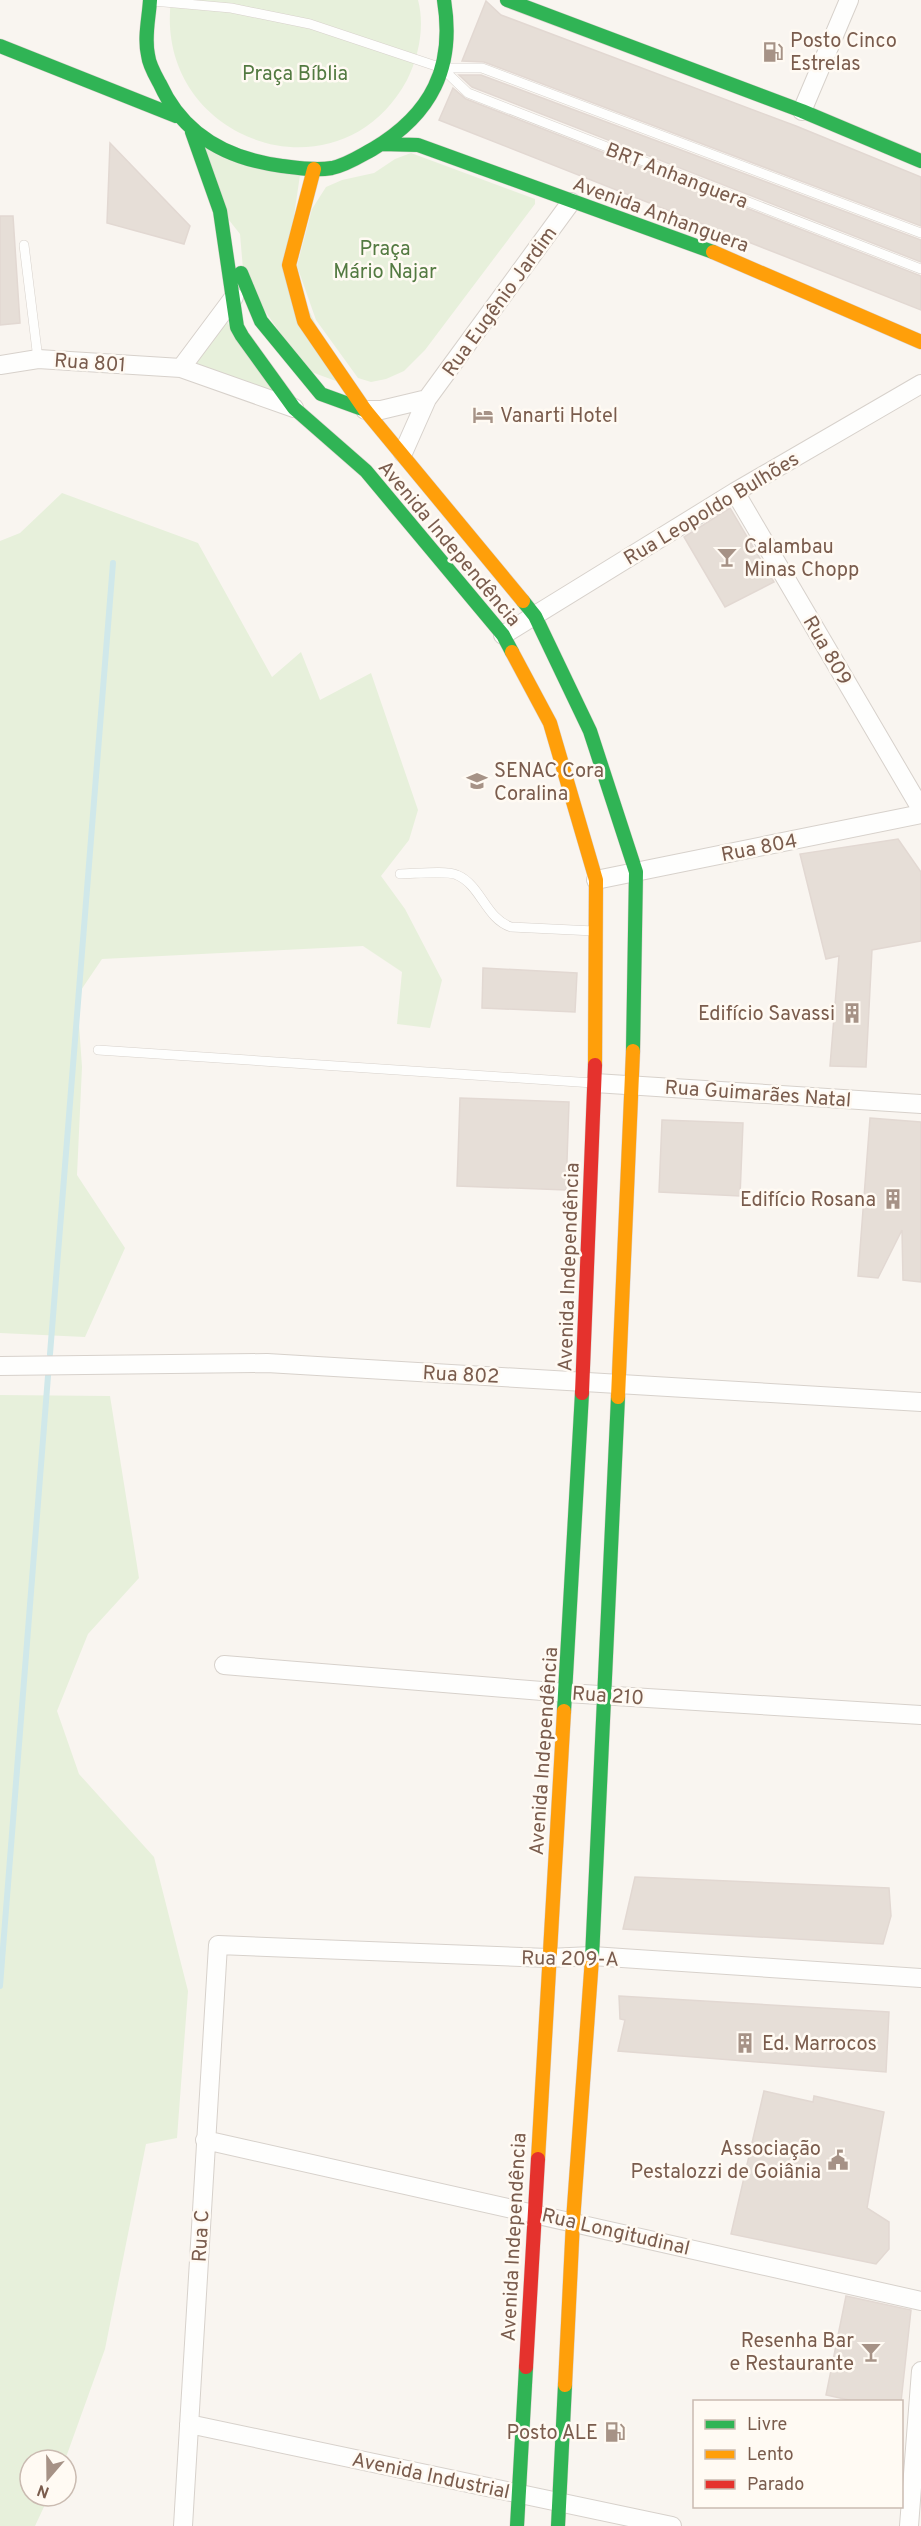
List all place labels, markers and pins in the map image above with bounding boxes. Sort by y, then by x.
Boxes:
place label: Posto Cinco Estrelas [790,29,897,78]
fuel station icon: Posto Cinco Estrelas [761,40,785,64]
hotel icon: Vanarti Hotel [471,403,495,427]
place label: Vanarti Hotel [500,404,618,430]
place label: Calambau Minas Chopp [744,535,859,584]
bar icon: Calambau Minas Chopp [715,545,739,569]
place label: SENAC Cora Coralina [494,759,604,808]
school or university icon: SENAC Cora Coralina [465,769,489,793]
building icon: Edifício Savassi [840,1001,864,1025]
place label: Edifício Savassi [698,1002,835,1028]
building icon: Edifício Rosana [881,1187,905,1211]
place label: Edifício Rosana [740,1188,876,1214]
building icon: Ed. Marrocos [733,2031,757,2055]
place label: Ed. Marrocos [762,2032,877,2058]
place label: Associação Pestalozzi de Goiânia [630,2137,821,2186]
public building icon: Associação Pestalozzi de Goiânia [826,2148,850,2172]
place label: Resenha Bar e Restaurante [729,2329,854,2378]
bar icon: Resenha Bar e Restaurante [859,2340,883,2364]
fuel station icon: Posto ALE [603,2420,627,2444]
place label: Posto ALE [506,2421,598,2447]

